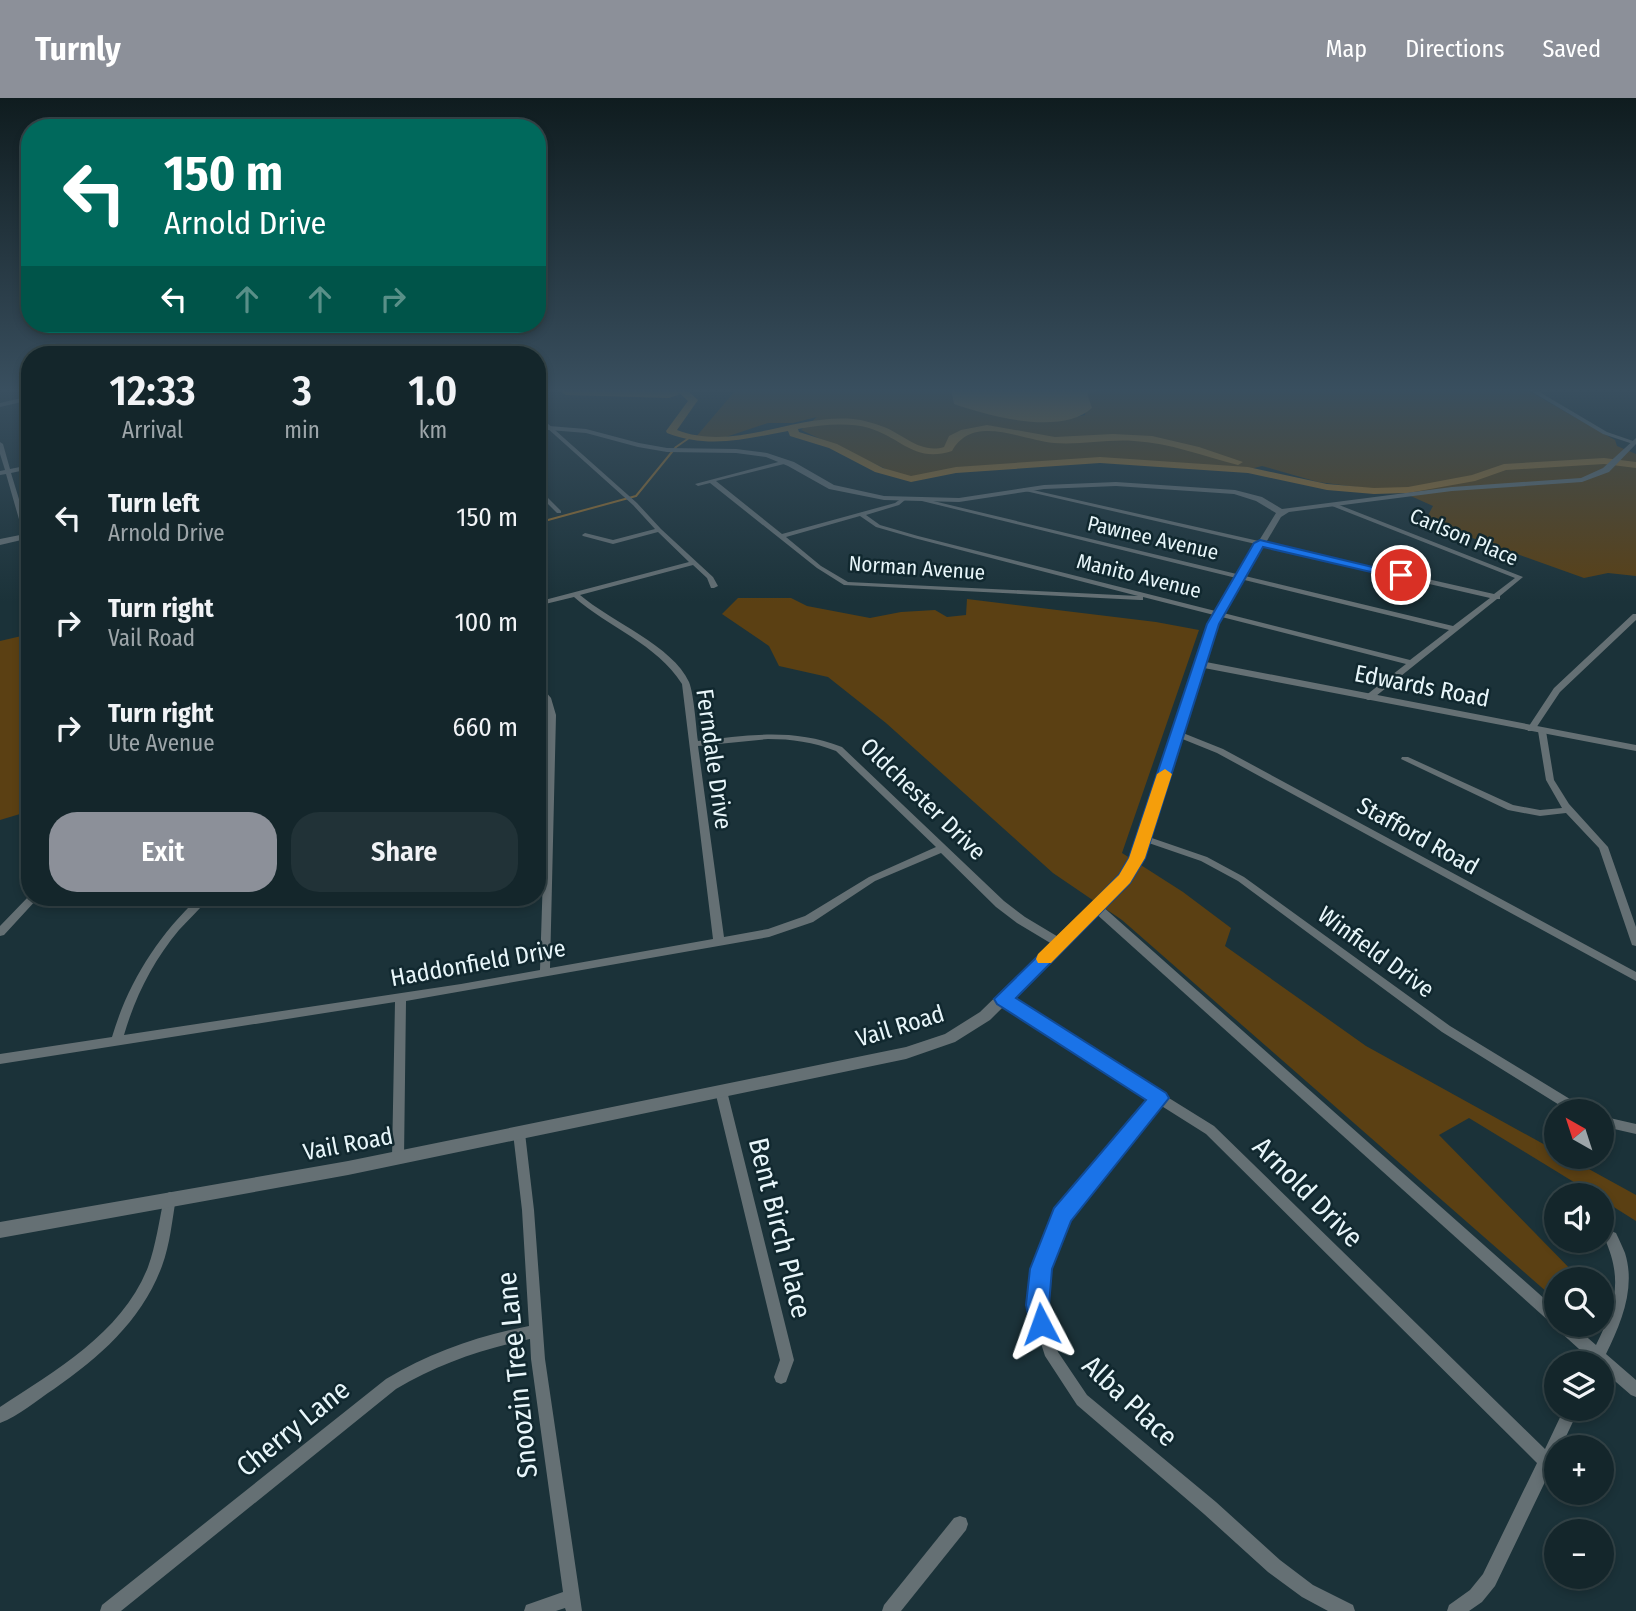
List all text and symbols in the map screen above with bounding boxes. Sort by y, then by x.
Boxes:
text: Turnly [35,29,121,69]
text: Map [1326,35,1367,63]
text: Directions [1405,35,1504,63]
text: Saved [1542,35,1601,63]
text: 150 m [164,144,283,203]
icon: left [49,147,140,238]
text: Arnold Drive [164,204,326,242]
icon: left [155,280,193,318]
icon: ahead [228,280,266,318]
icon: ahead [301,280,339,318]
icon: right [374,280,412,318]
text: 12:33 [110,366,196,416]
text: 3 [292,366,312,416]
text: 1.0 [408,366,457,416]
text: Arrival [122,416,183,444]
text: min [284,416,320,444]
text: km [419,416,447,444]
text: Turn left [108,488,200,519]
icon: left [49,499,87,537]
text: 150 m [456,502,518,533]
street label: Carlson Place [1406,503,1522,571]
street label: Pawnee Avenue [1085,510,1221,566]
text: Arnold Drive [108,519,225,547]
pin [1371,545,1431,605]
street label: Manito Avenue [1074,548,1204,604]
street label: Norman Avenue [848,550,986,586]
icon: arrive [1382,556,1420,594]
text: Turn right [108,593,214,624]
icon: right [49,604,87,642]
text: 100 m [455,607,518,638]
text: Vail Road [108,624,195,652]
street label: Edwards Road [1352,659,1492,713]
street label: Ferndale Drive [690,687,738,831]
text: Turn right [108,698,214,729]
icon: right [49,709,87,747]
text: 660 m [453,712,518,743]
text: Ute Avenue [108,729,215,757]
street label: Oldchester Drive [855,732,991,866]
street label: Stafford Road [1352,791,1484,881]
button: Exit [49,812,277,892]
button: Share [291,812,518,892]
street label: Winfield Drive [1313,901,1439,1003]
street label: Haddonfield Drive [388,934,568,992]
street label: Vail Road [852,999,948,1053]
north arrow [1544,1099,1614,1169]
map controls [1544,1099,1614,1589]
street label: Vail Road [301,1122,395,1166]
street label: Arnold Drive [1246,1130,1370,1254]
street label: Bent Birch Place [742,1134,818,1322]
button: sound [1544,1183,1614,1253]
button: search [1544,1267,1614,1337]
street label: Snoozin Tree Lane [490,1270,544,1480]
position arrow [1004,1287,1078,1361]
street label: Alba Place [1076,1349,1184,1453]
button: layers [1544,1351,1614,1421]
street label: Cherry Lane [230,1372,356,1484]
button: + [1544,1435,1614,1505]
button: − [1544,1519,1614,1589]

